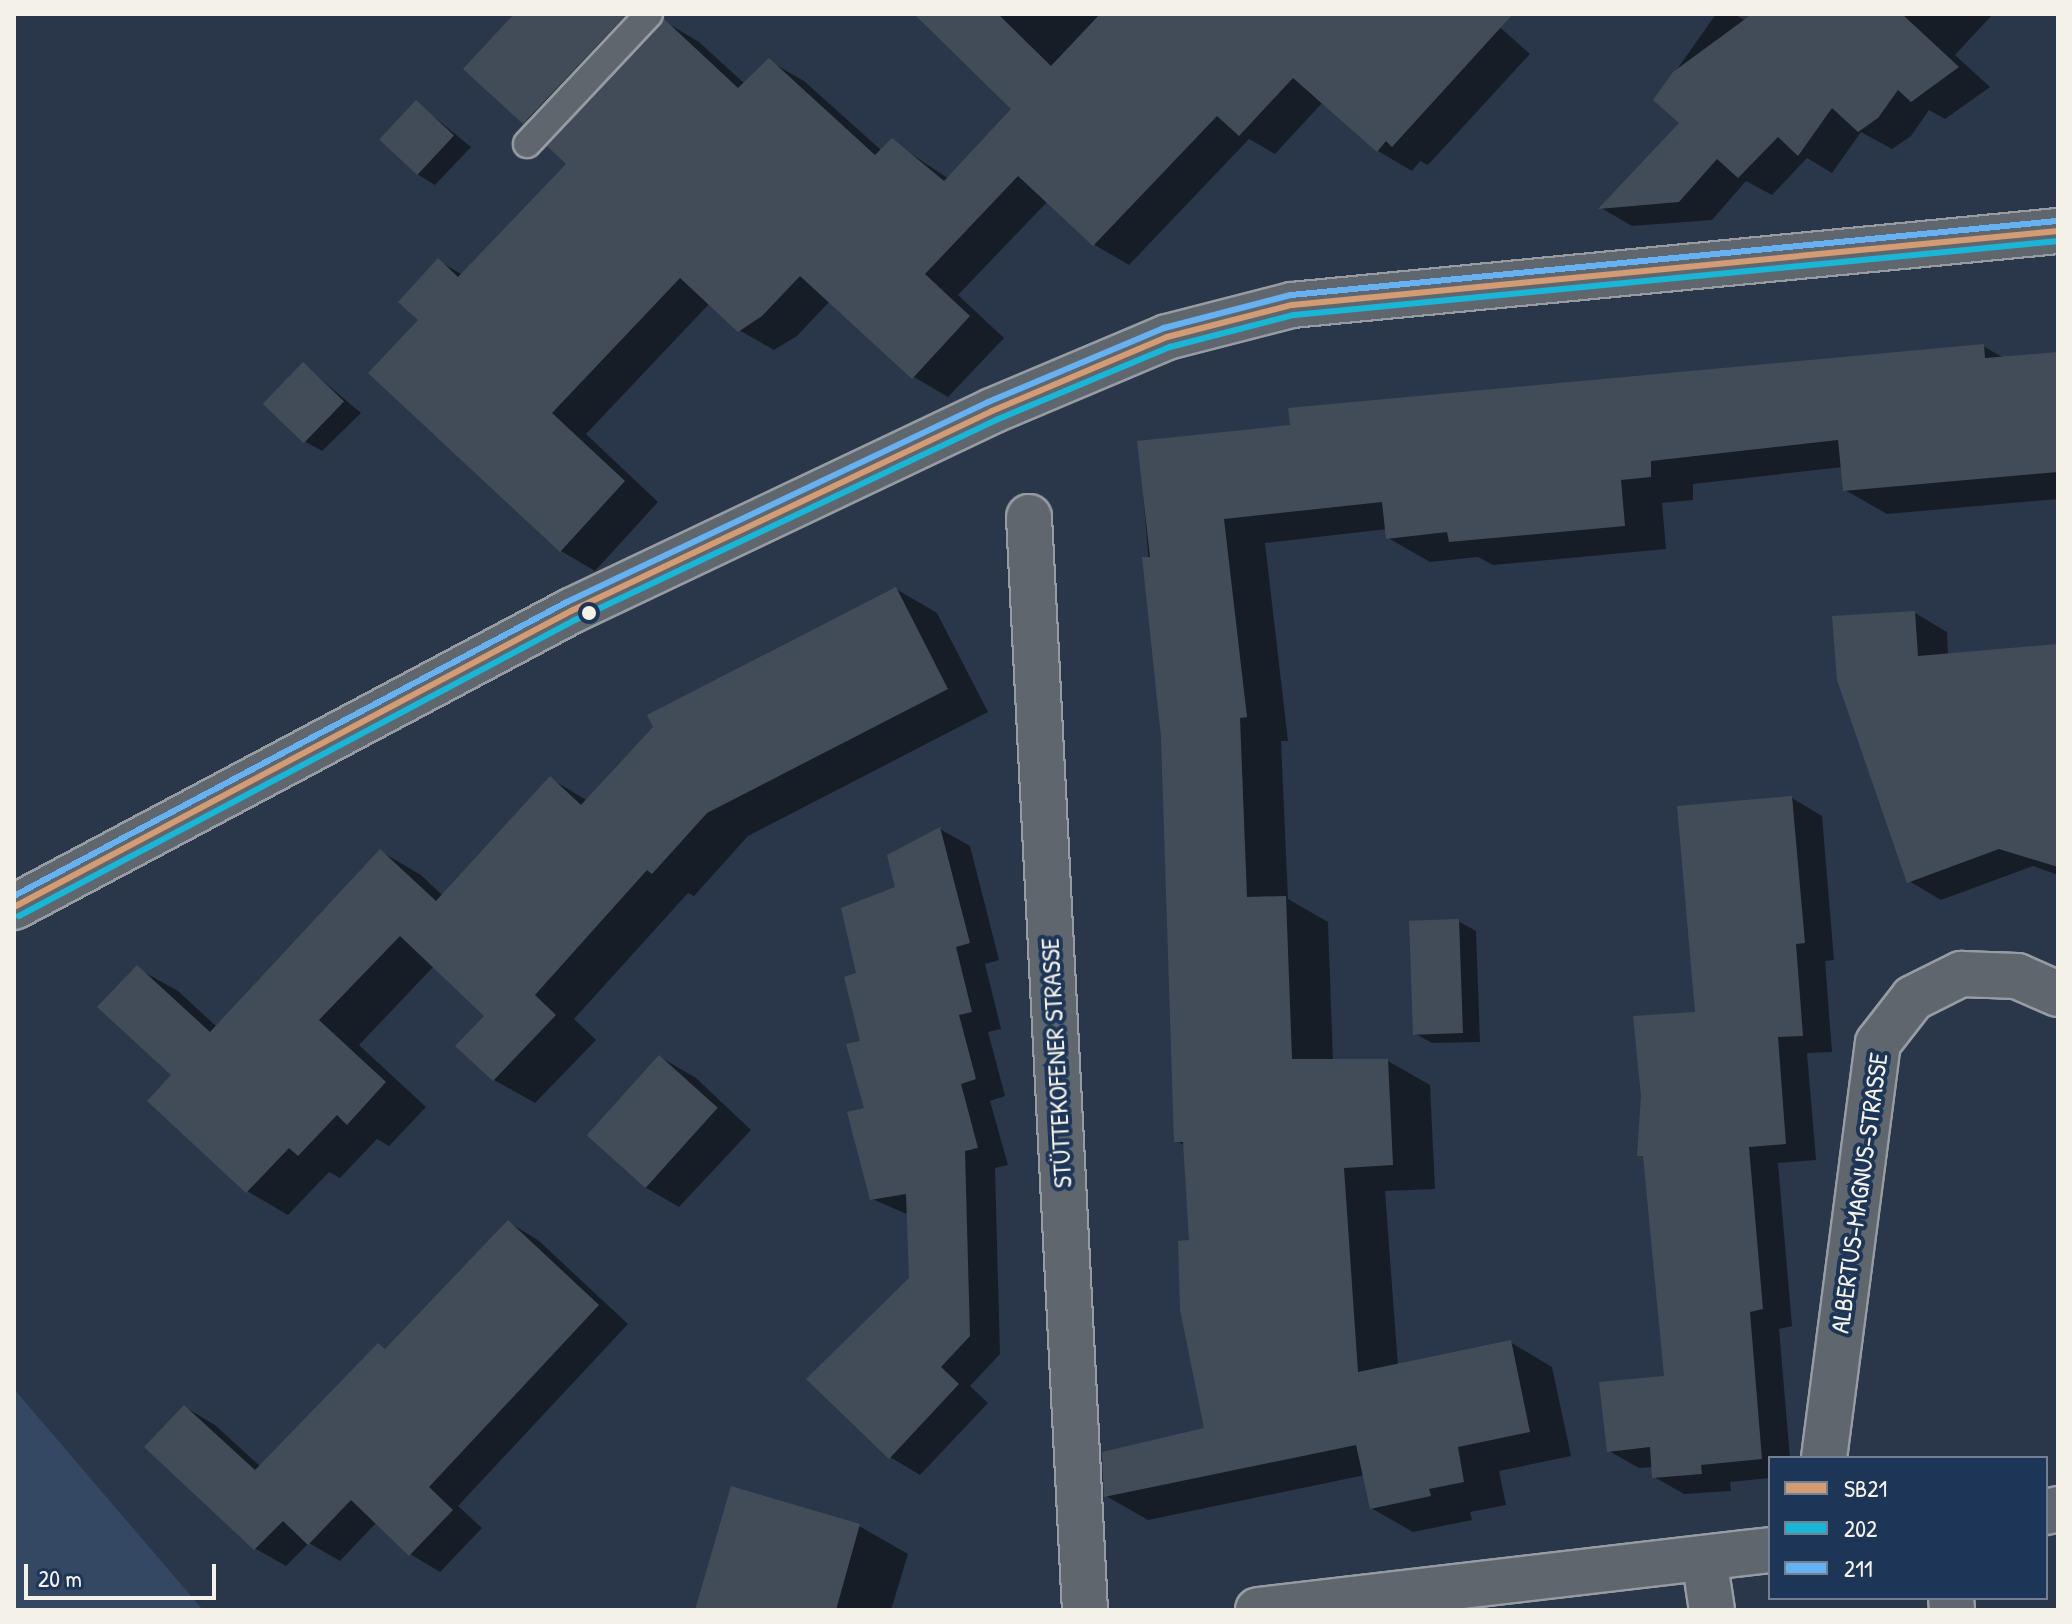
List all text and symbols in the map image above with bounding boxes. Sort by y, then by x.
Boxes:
unlabelled marker [581,605,597,621]
street label: STÜTTEKOFENER STRASSE [1034,937,1078,1189]
street label: ALBERTUS-MAGNUS-STRASSE [1824,1051,1894,1335]
legend [1768,1456,2048,1600]
text: SB21 [1844,1472,1887,1504]
text: 202 [1844,1512,1877,1544]
scale bar [28,1548,220,1598]
text: 211 [1844,1552,1873,1584]
text: 20 m [38,1562,82,1594]

